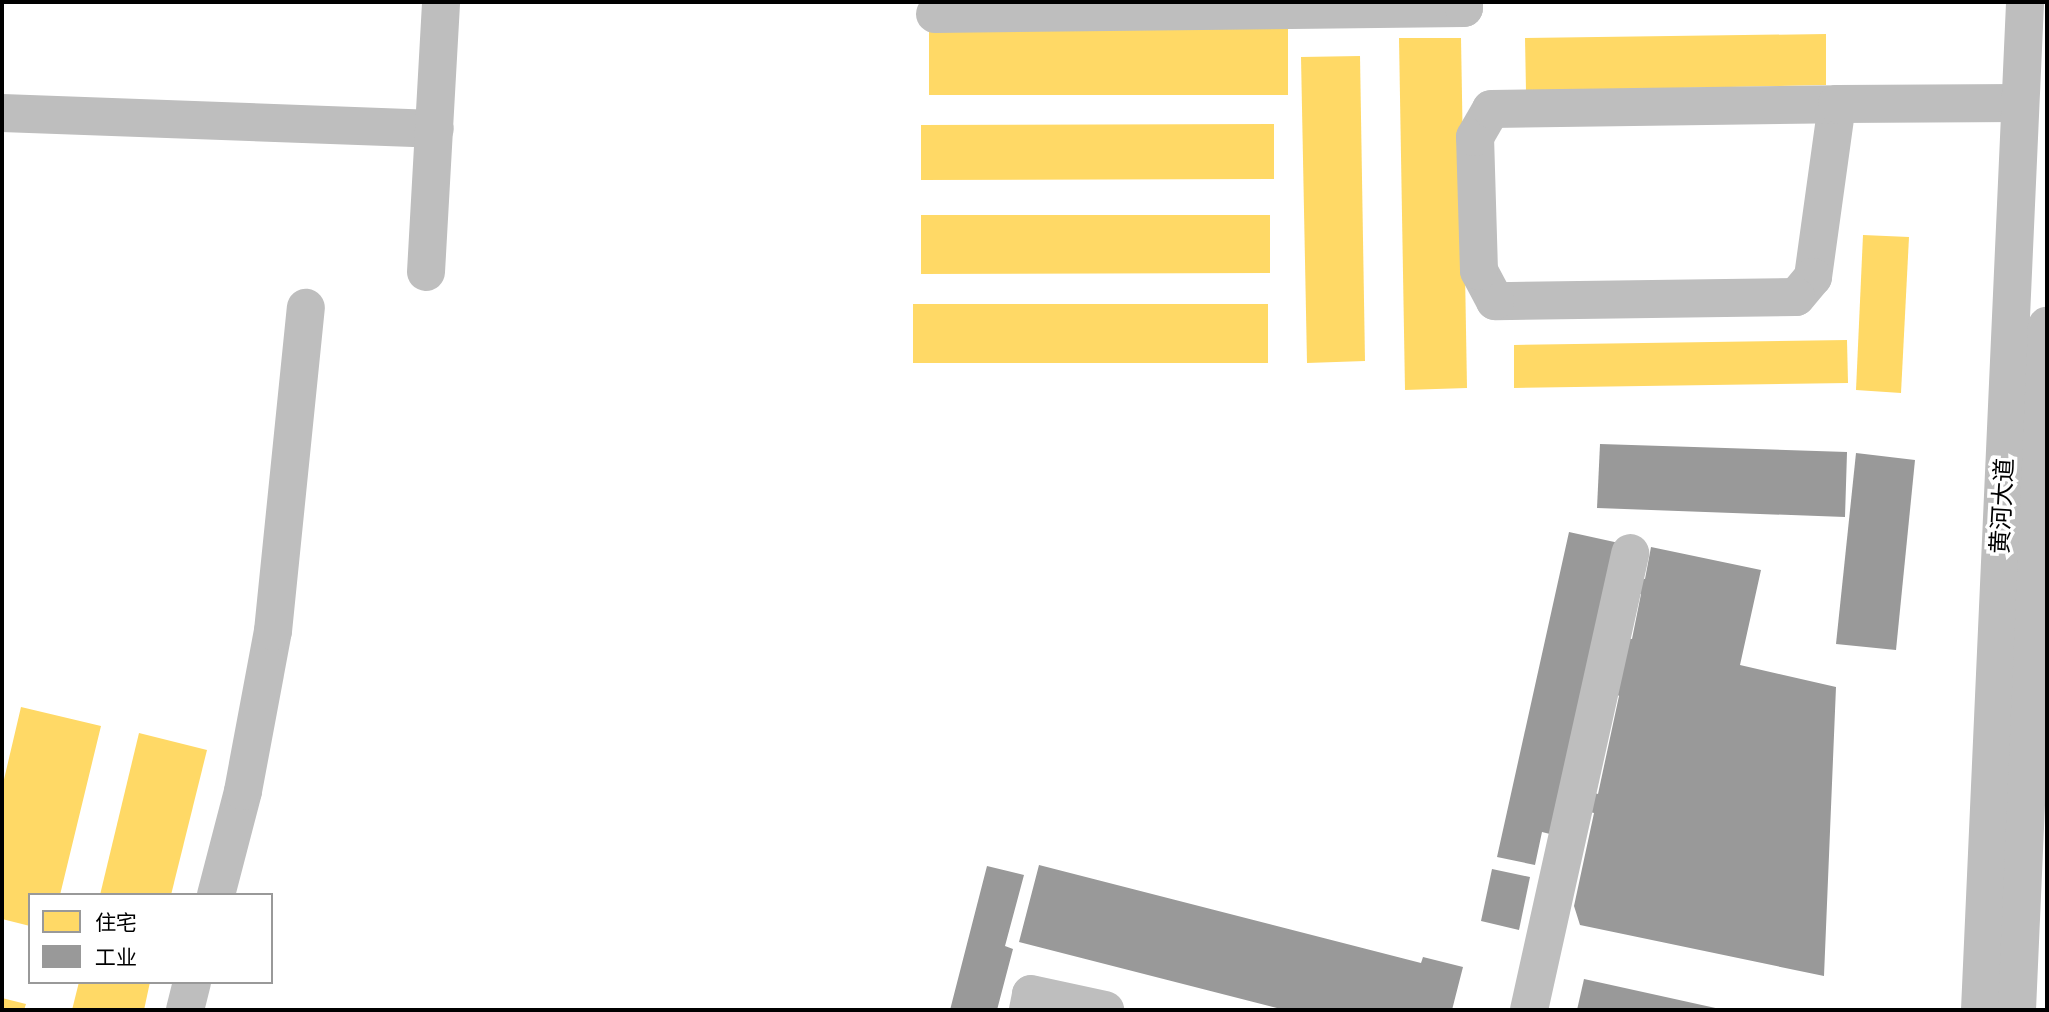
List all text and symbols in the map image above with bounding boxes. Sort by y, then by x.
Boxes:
street label: 黄河大道 [1985,457,2019,555]
legend [28,893,273,984]
text: 住宅 [95,908,137,938]
text: 工业 [95,943,137,973]

